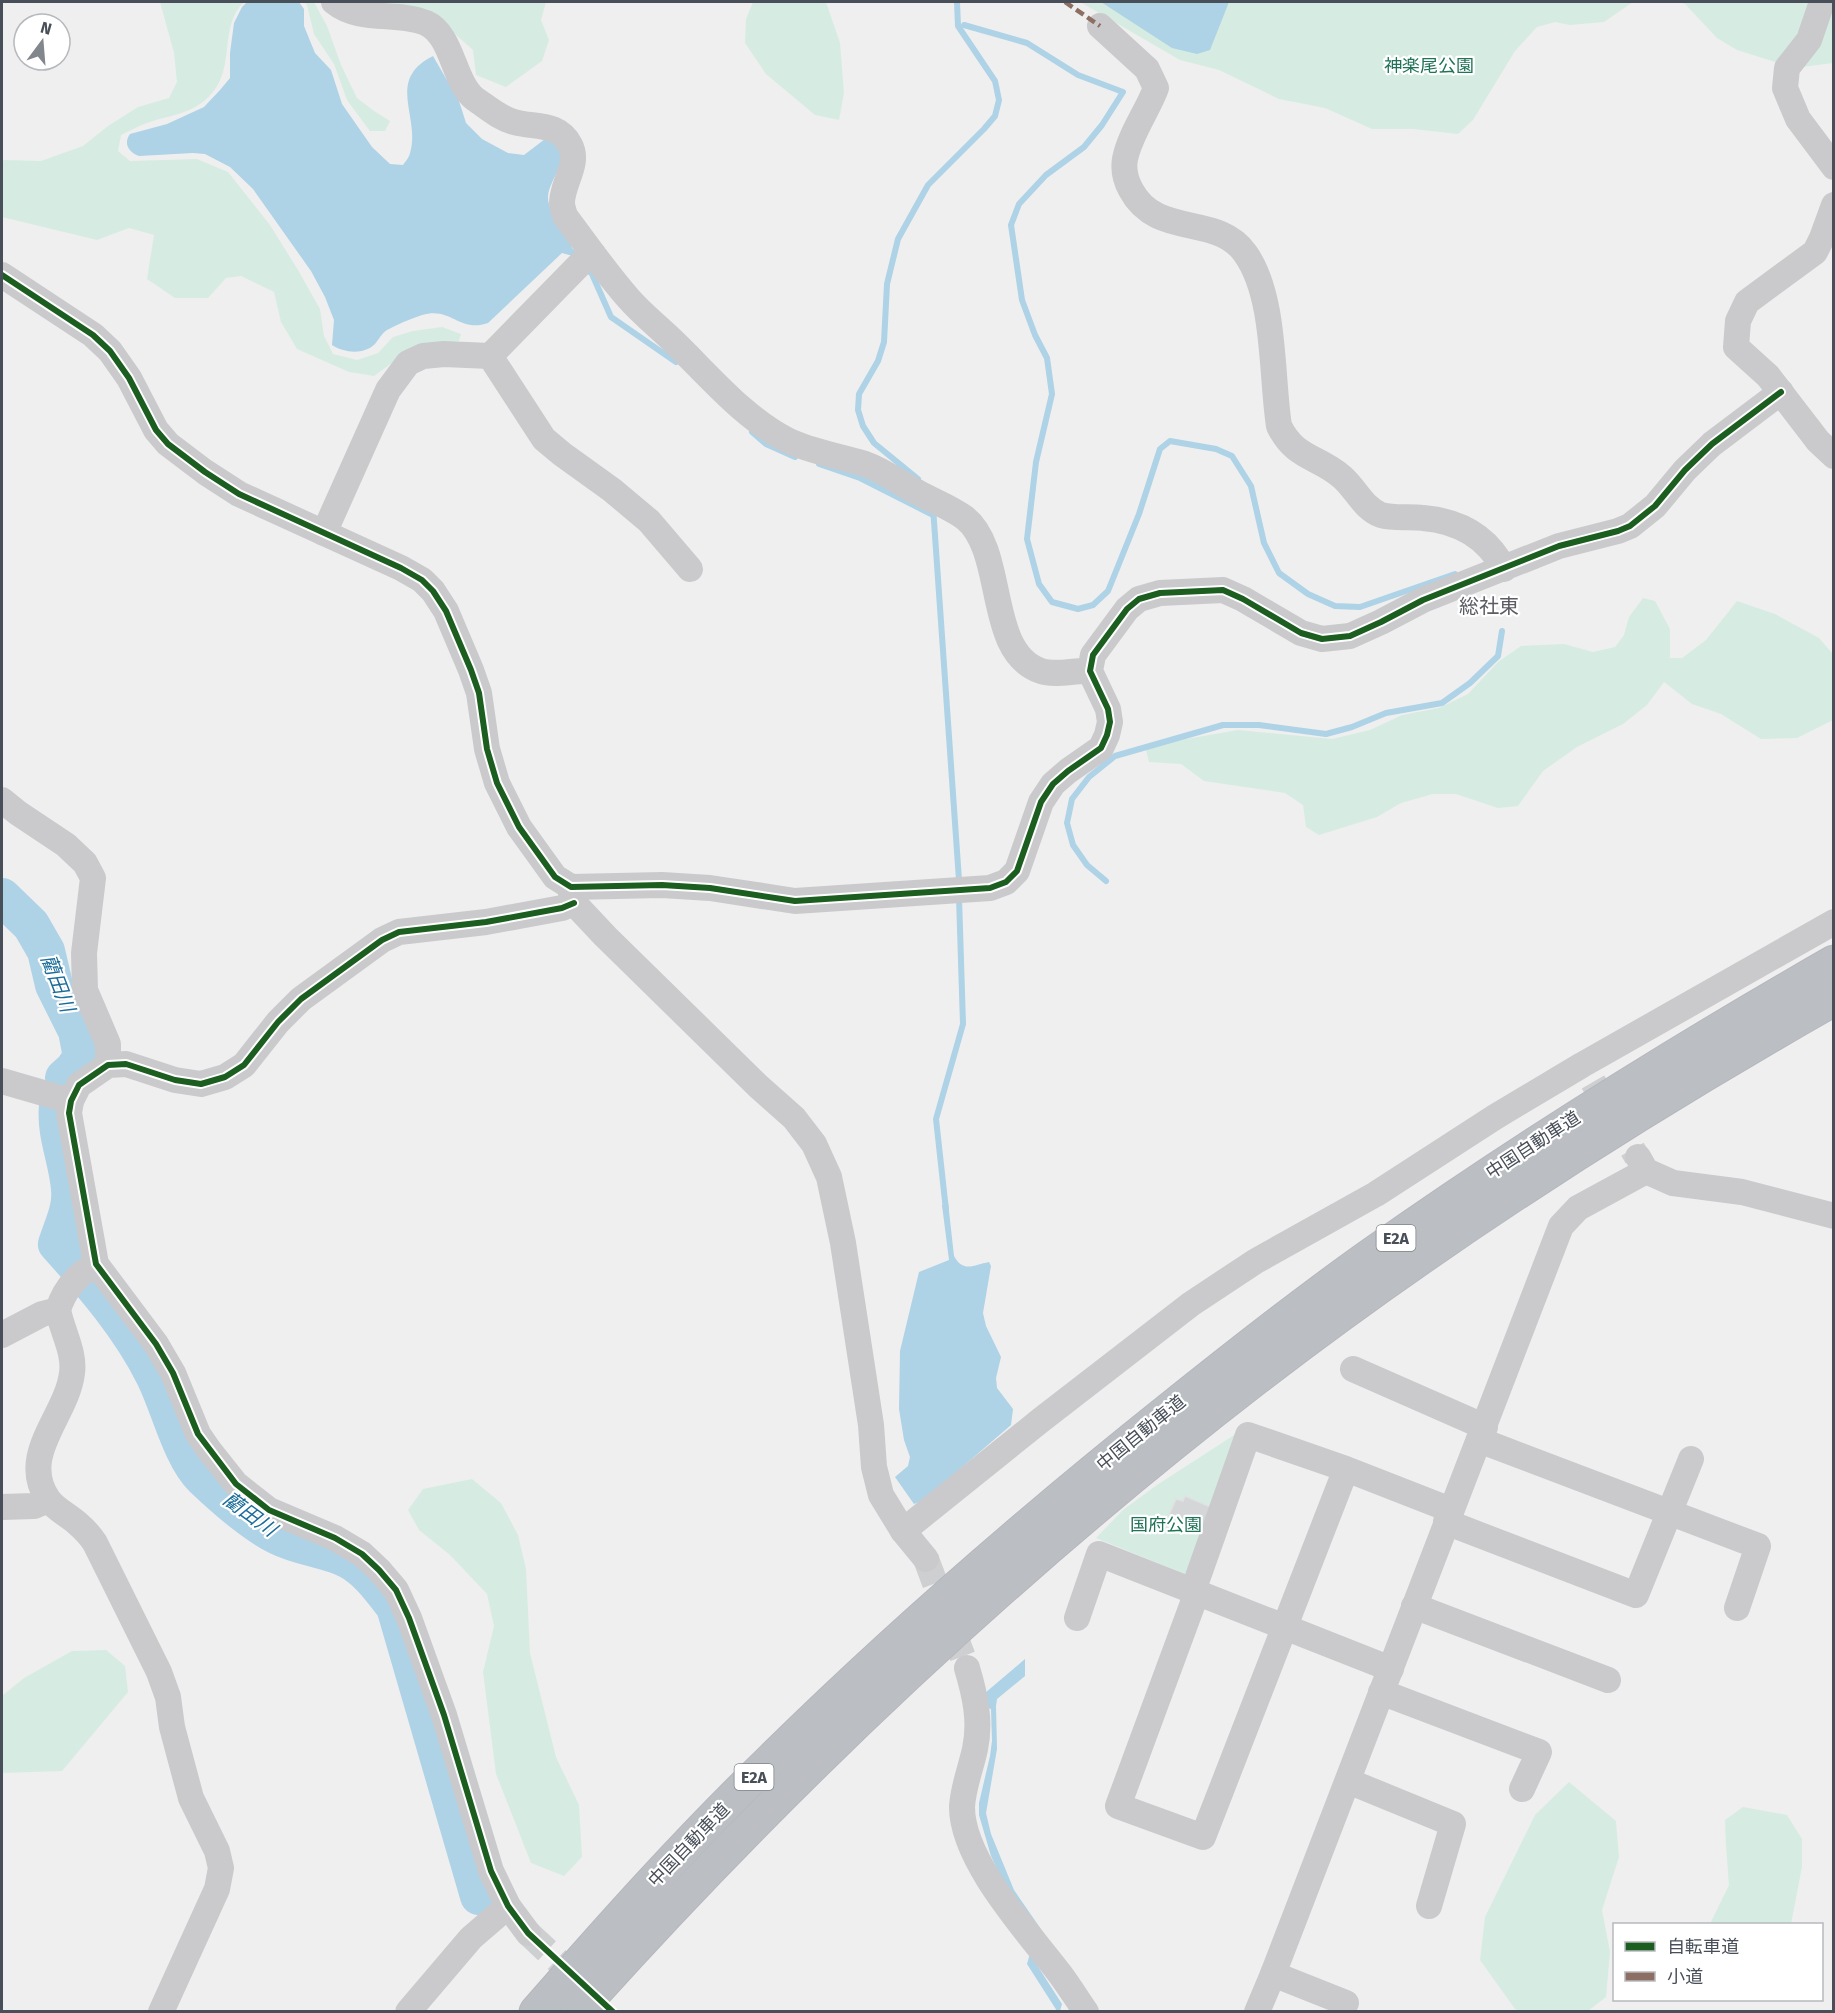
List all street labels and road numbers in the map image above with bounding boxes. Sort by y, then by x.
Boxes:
street label: 中国自動車道 [1482,1106,1584,1184]
road number: E2A [1376,1225,1416,1251]
street label: 中国自動車道 [1092,1390,1190,1476]
road number: E2A [734,1764,774,1790]
street label: 中国自動車道 [644,1799,734,1891]

